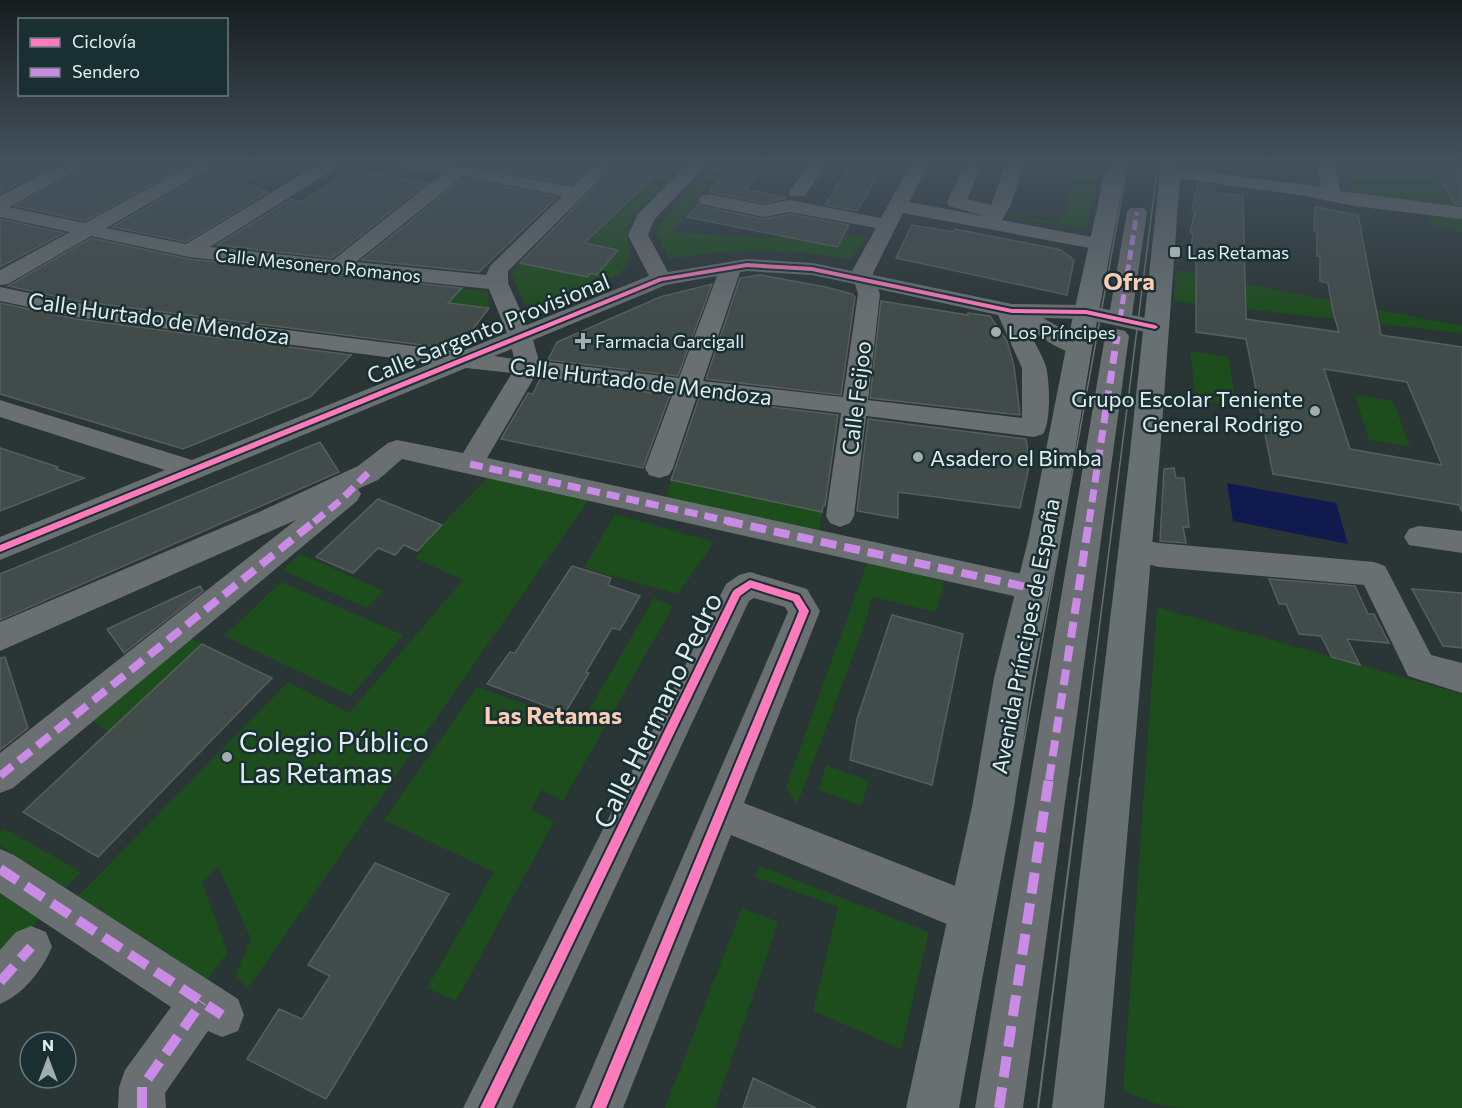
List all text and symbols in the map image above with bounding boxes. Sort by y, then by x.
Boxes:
legend [18,18,228,96]
text: Ciclovía [72,30,136,52]
text: Sendero [72,60,140,82]
place label: Las Retamas [1187,241,1289,263]
street label: Calle Mesonero Romanos [214,243,422,287]
marker: Las Retamas [1168,245,1182,259]
district label: Ofra [1103,266,1155,295]
street label: Calle Sargento Provisional [363,267,613,389]
street label: Calle Hurtado de Mendoza [27,286,291,350]
place label: Los Príncipes [1008,321,1116,343]
marker: Los Príncipes [989,325,1003,339]
place label: Farmacia Garcigall [595,330,744,352]
marker: Farmacia Garcigall [576,334,590,348]
street label: Calle Feijoo [836,339,876,457]
street label: Calle Hurtado de Mendoza [508,352,774,410]
place label: Grupo Escolar Teniente General Rodrigo [1071,385,1303,437]
marker: Grupo Escolar Teniente General Rodrigo [1308,404,1322,418]
place label: Asadero el Bimba [930,444,1102,471]
marker: Asadero el Bimba [911,450,925,464]
street label: Avenida Príncipes de España [985,496,1065,776]
street label: Calle Hermano Pedro [586,587,728,833]
district label: Las Retamas [484,700,622,729]
place label: Colegio Público Las Retamas [239,725,429,789]
marker: Colegio Público Las Retamas [220,750,234,764]
north arrow [18,1030,78,1090]
text: N [42,1035,54,1054]

